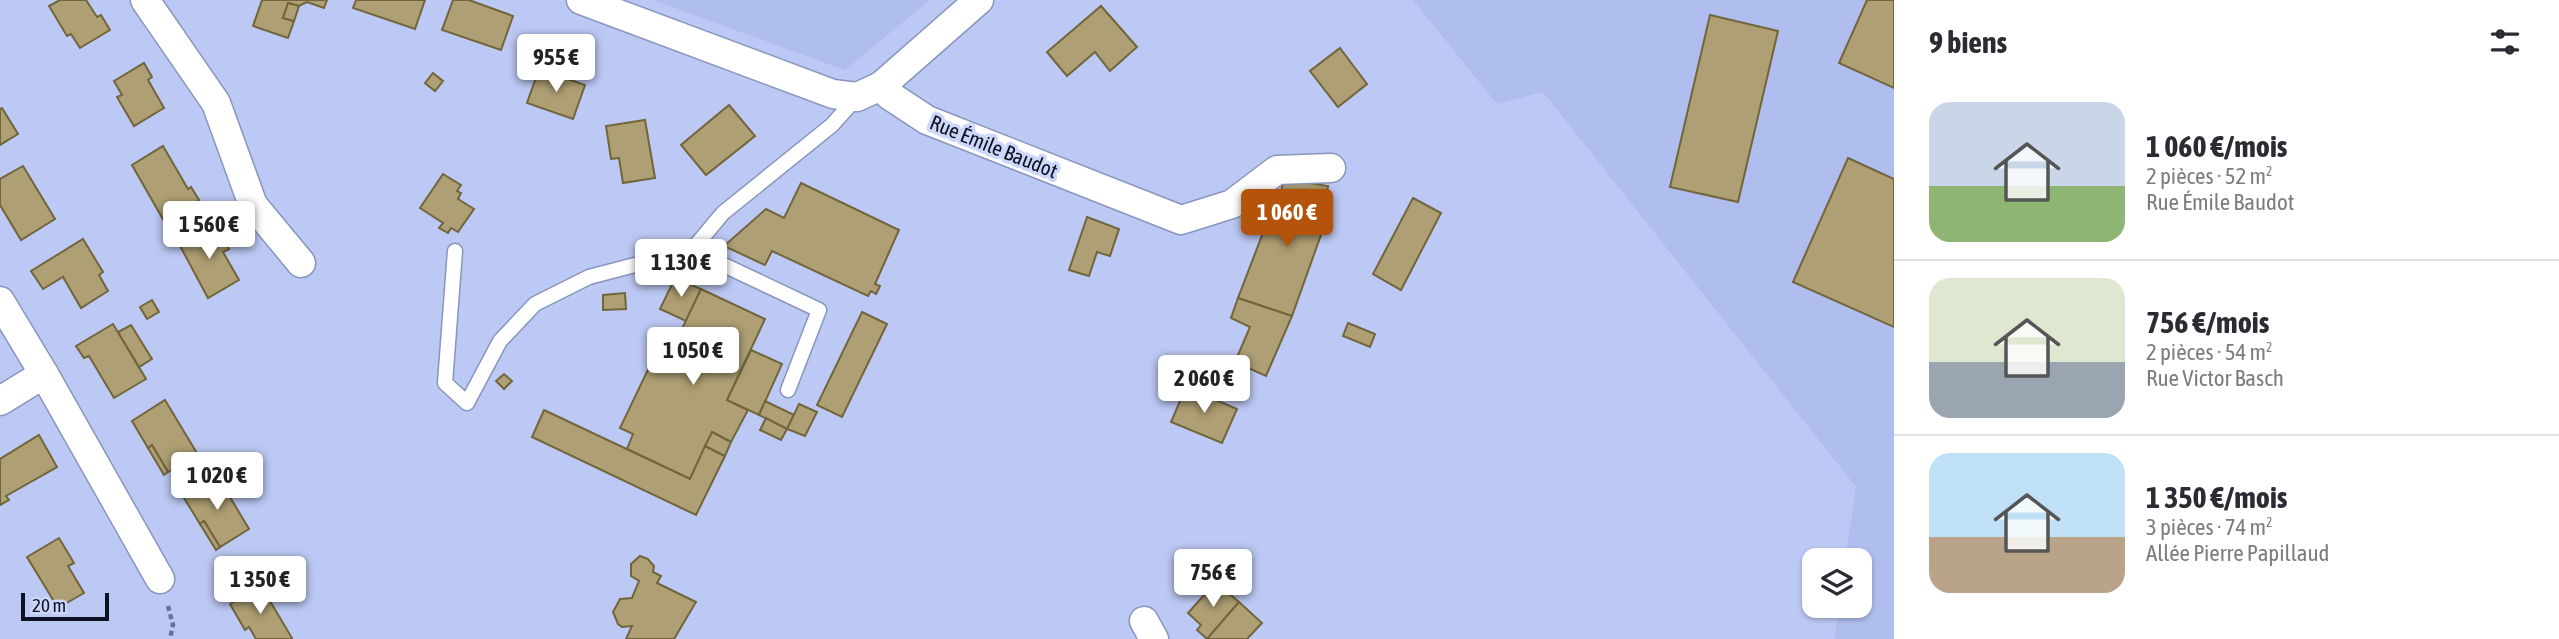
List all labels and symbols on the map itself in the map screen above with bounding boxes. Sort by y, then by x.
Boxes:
pin: 955 € [507,34,605,94]
street label: Rue Émile Baudot [927,110,1061,182]
pin: 1 060 € [1222,190,1352,249]
pin: 1 560 € [144,202,274,261]
pin: 1 130 € [616,240,746,299]
pin: 1 050 € [628,328,758,387]
pin: 2 060 € [1139,356,1269,415]
pin: 1 020 € [152,452,282,512]
pin: 756 € [1164,550,1262,609]
pin: 1 350 € [195,556,325,616]
scale bar [21,590,108,622]

